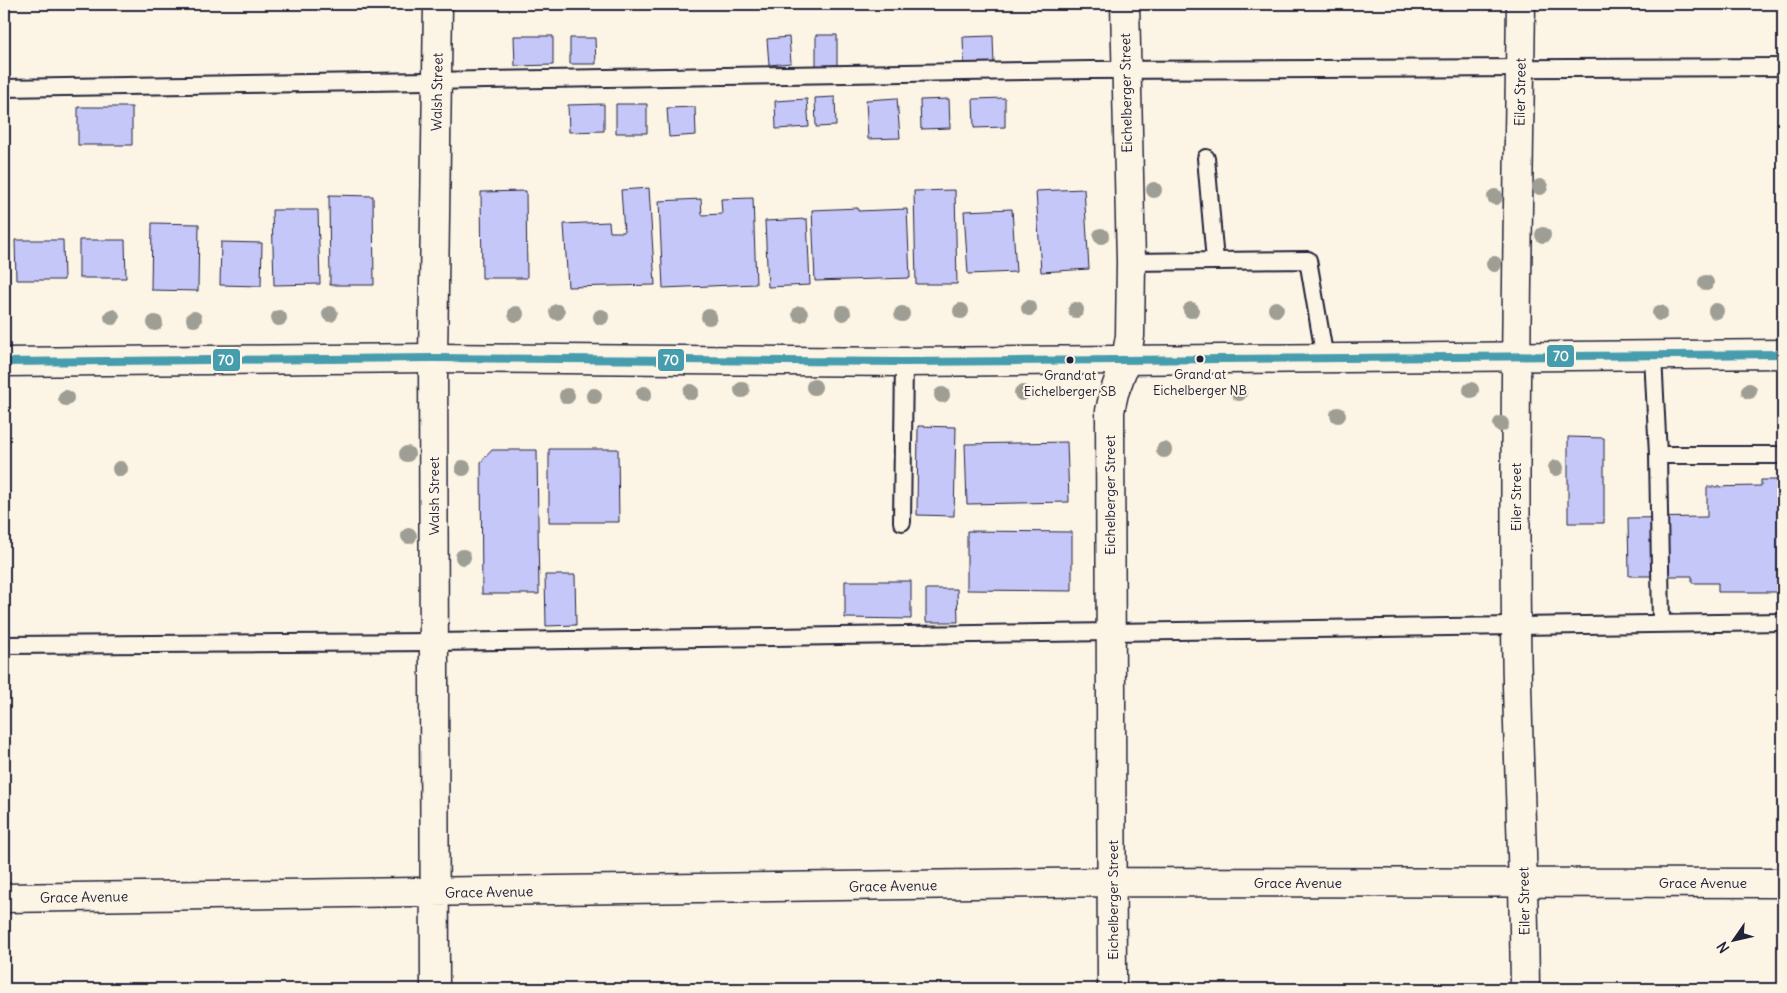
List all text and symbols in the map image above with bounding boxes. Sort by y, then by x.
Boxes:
street label: Eichelberger Street [1116,33,1136,153]
street label: Walsh Street [427,52,447,131]
street label: Eiler Street [1510,57,1530,126]
line badge: 70 [1546,344,1575,368]
text: 70 [1553,347,1569,365]
line badge: 70 [212,348,241,372]
line badge: 70 [657,348,685,372]
text: 70 [218,351,234,369]
text: 70 [663,351,679,369]
marker: Grand at Eichelberger NB [1195,354,1205,364]
marker: Grand at Eichelberger SB [1065,355,1075,365]
place label: Grand at Eichelberger NB [1153,366,1247,399]
place label: Grand at Eichelberger SB [1024,367,1116,400]
street label: Eichelberger Street [1101,435,1119,555]
street label: Walsh Street [425,456,443,535]
street label: Eiler Street [1507,462,1525,531]
street label: Eichelberger Street [1104,840,1122,960]
street label: Eiler Street [1514,866,1534,935]
street label: Grace Avenue [1254,874,1342,892]
street label: Grace Avenue [1659,874,1747,892]
street label: Grace Avenue [849,876,937,896]
street label: Grace Avenue [445,882,533,902]
street label: Grace Avenue [40,887,128,907]
north arrow [1710,916,1760,966]
text: N [1713,938,1733,956]

